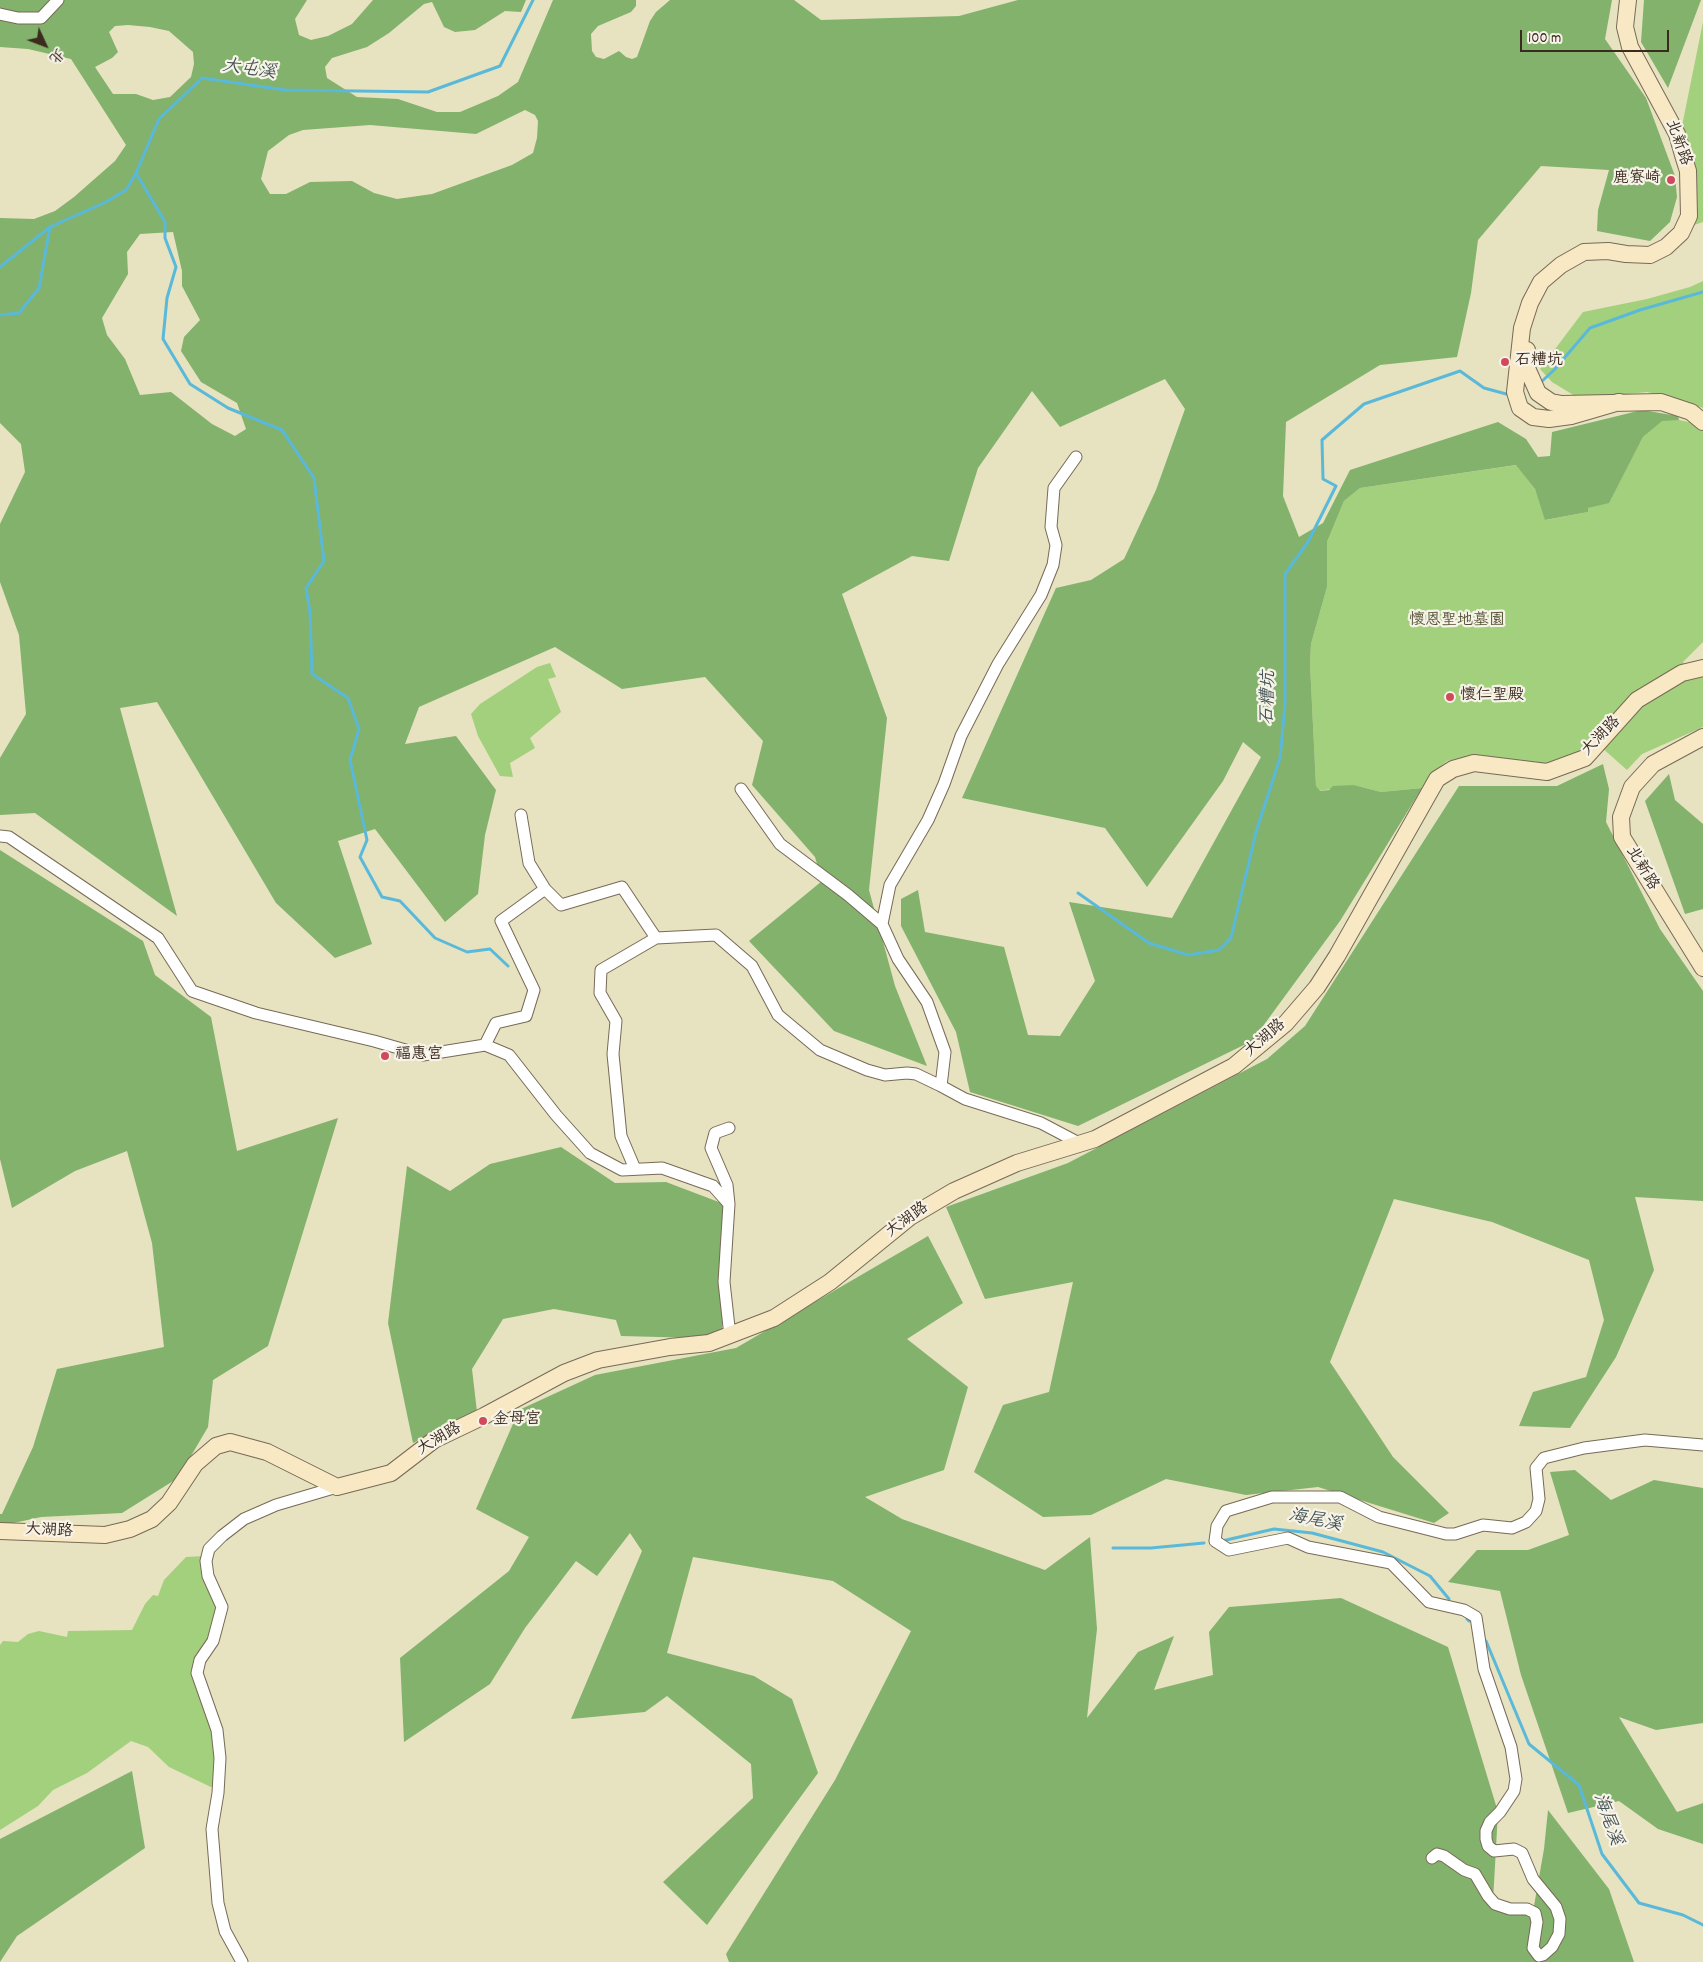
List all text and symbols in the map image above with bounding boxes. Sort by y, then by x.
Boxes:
north arrow [20,20,70,70]
scale bar [1523,20,1672,52]
text: 100 m [1528,28,1561,50]
text: 北 [44,43,68,67]
water label: 大屯溪 [221,57,277,85]
street label: 北新路 [1660,117,1694,169]
place label: 鹿寮崎 [1613,170,1661,190]
marker: 鹿寮崎 [1665,174,1677,186]
place label: 石糟坑 [1515,352,1563,372]
marker: 石糟坑 [1499,356,1511,368]
park label: 懷恩聖地墓園 [1409,612,1505,632]
water label: 石糟坑 [1258,671,1282,725]
place label: 懷仁聖殿 [1460,687,1524,707]
marker: 懷仁聖殿 [1444,691,1456,703]
street label: 大湖路 [1578,713,1626,761]
street label: 北新路 [1620,843,1662,895]
street label: 大湖路 [1242,1016,1290,1062]
place label: 福惠宮 [395,1046,443,1066]
marker: 福惠宮 [379,1050,391,1062]
street label: 大湖路 [883,1199,933,1243]
place label: 金母宮 [493,1411,541,1431]
marker: 金母宮 [477,1415,489,1427]
street label: 大湖路 [414,1419,466,1461]
water label: 海尾溪 [1286,1506,1344,1538]
street label: 大湖路 [25,1521,73,1543]
water label: 海尾溪 [1587,1791,1625,1849]

